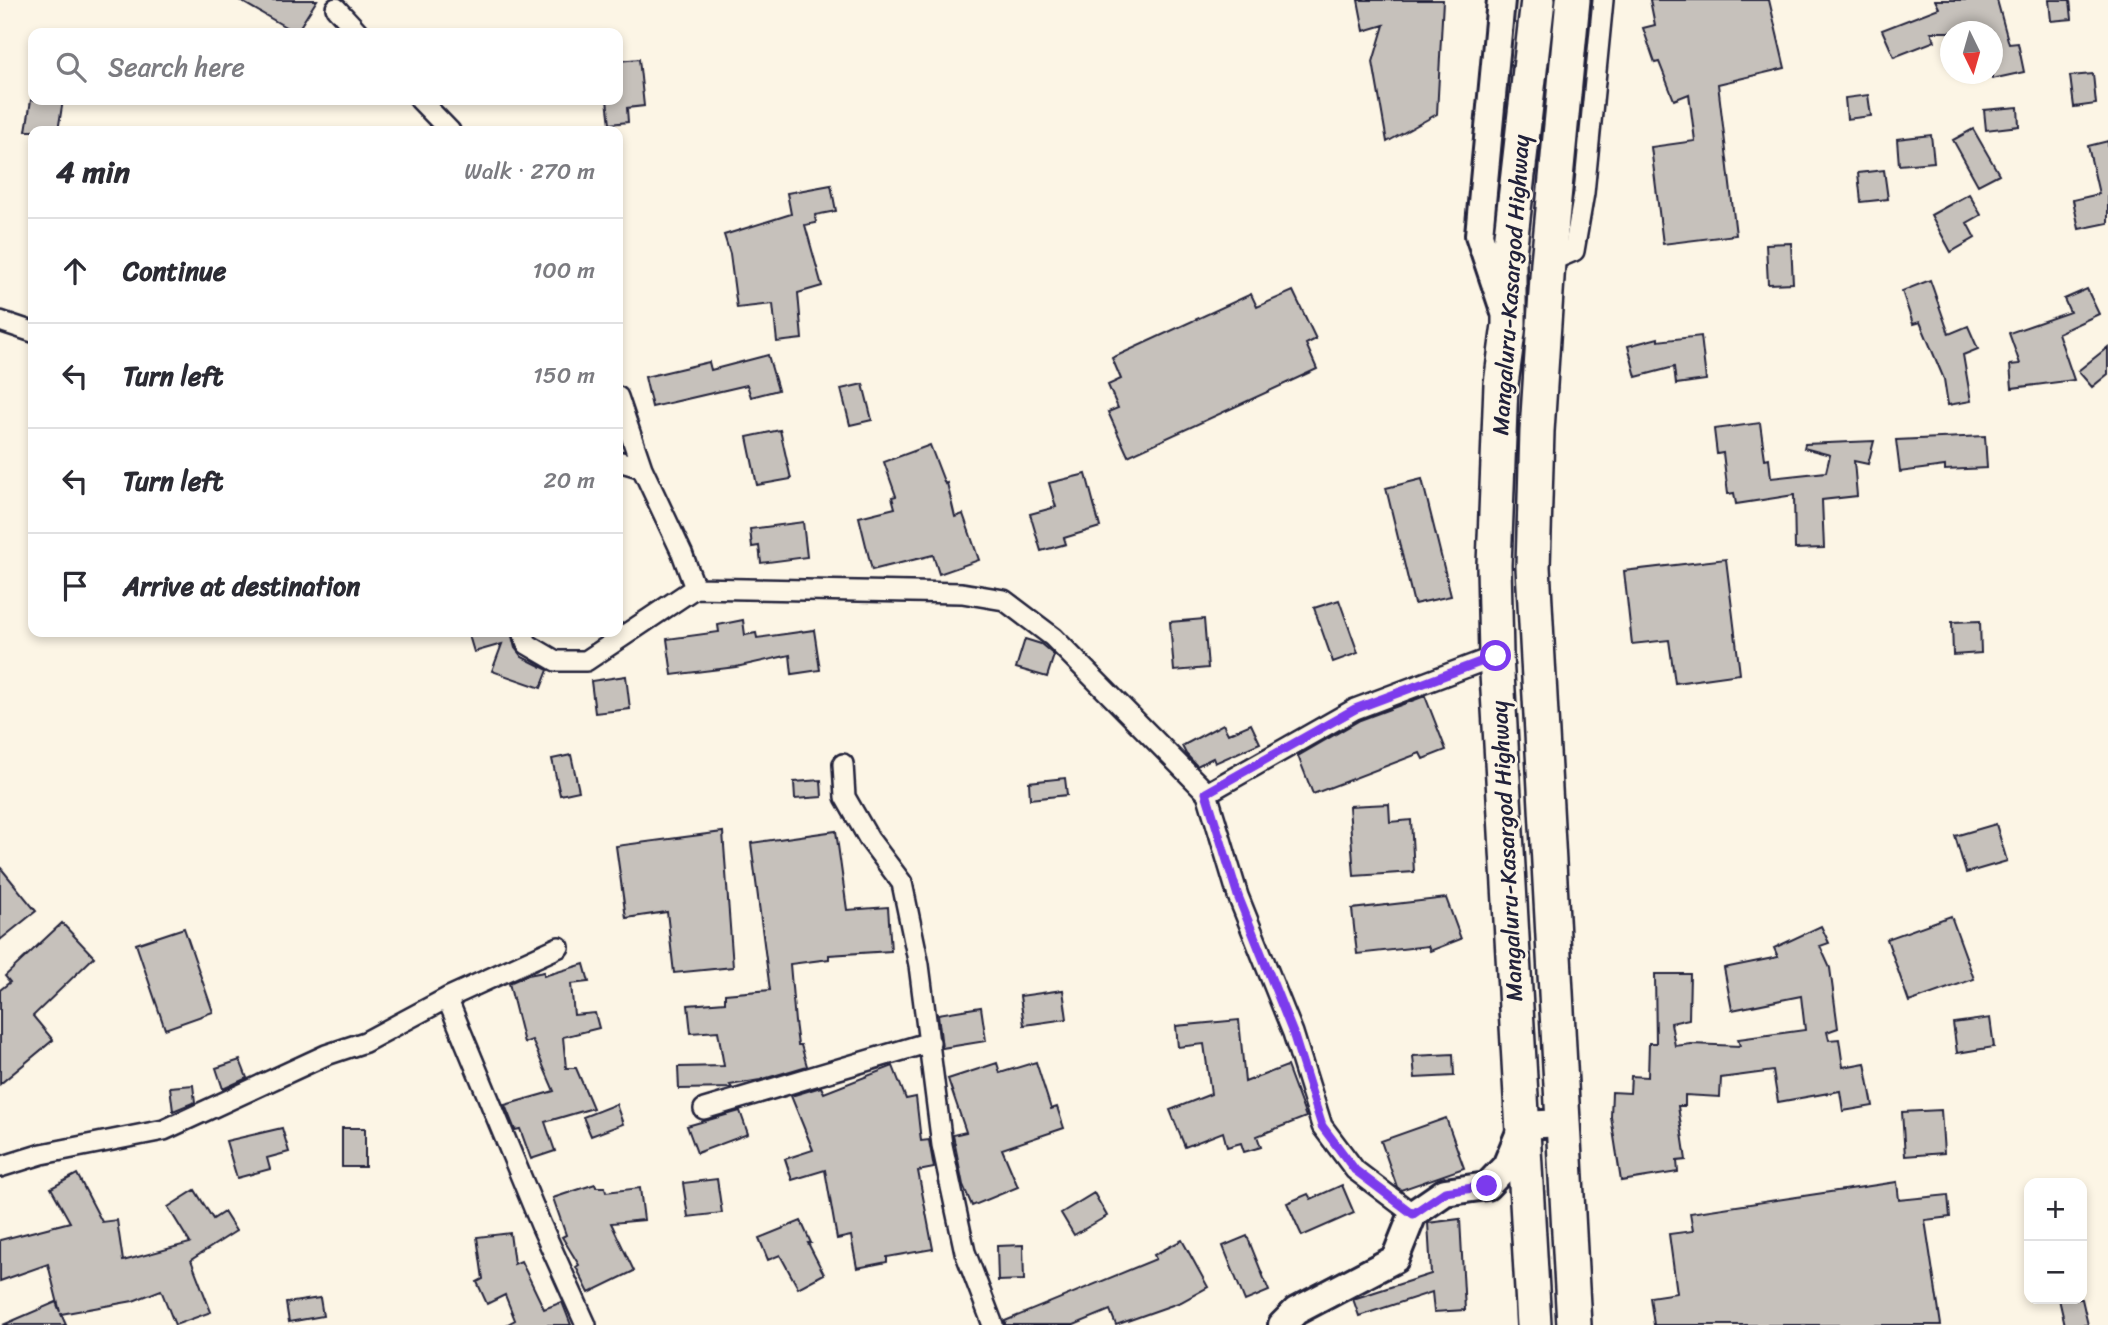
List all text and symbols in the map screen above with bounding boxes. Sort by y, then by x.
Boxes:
north arrow [1940,21,2003,84]
search box [28,28,623,105]
text: Search here [108,44,245,90]
icon: search [52,48,90,86]
street label: Mangaluru-Kasargod Highway [1480,133,1542,437]
text: 4 min [56,145,130,199]
text: Walk · 270 m [464,151,595,192]
text: Continue [123,248,226,294]
text: 100 m [532,250,595,291]
icon: ahead [56,252,94,290]
text: Turn left [123,353,223,399]
text: 150 m [533,355,595,396]
icon: left [56,357,94,395]
text: Turn left [123,458,223,504]
text: 20 m [544,460,595,501]
icon: left [56,462,94,500]
text: Arrive at destination [123,563,360,609]
icon: arrive [56,567,94,605]
route start [1480,640,1511,671]
street label: Mangaluru-Kasargod Highway [1479,699,1535,1002]
route end [1471,1170,1502,1201]
map controls [2024,1178,2087,1304]
button: + [2024,1178,2087,1241]
button: − [2024,1241,2087,1304]

